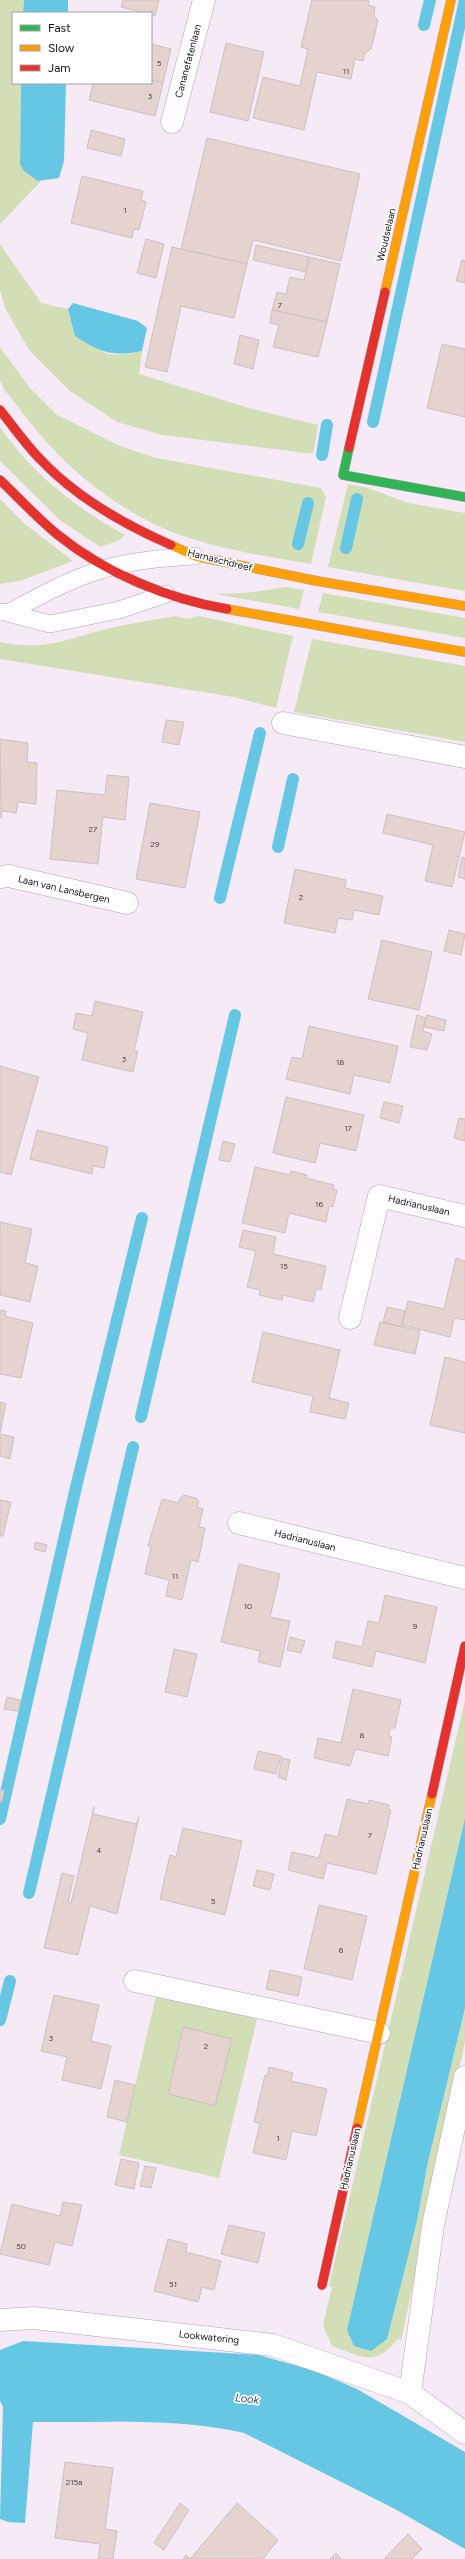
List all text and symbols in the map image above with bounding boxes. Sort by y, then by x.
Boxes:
legend [12,12,152,84]
text: Fast [48,21,71,35]
street label: Cananefatenlaan [172,22,204,99]
text: Slow [48,41,75,55]
house number: 5 [157,58,162,68]
text: Jam [48,61,71,75]
house number: 11 [343,66,349,76]
house number: 3 [148,91,152,101]
house number: 1 [123,205,127,215]
street label: Woudselaan [374,207,399,263]
house number: 7 [278,300,283,310]
street label: Harnaschdreef [186,546,254,574]
house number: 27 [89,824,98,834]
house number: 29 [151,839,160,849]
street label: Laan van Lansbergen [17,872,112,906]
house number: 2 [299,892,303,902]
house number: 3 [122,1054,126,1064]
house number: 18 [336,1057,344,1067]
house number: 17 [344,1123,352,1133]
street label: Hadrianuslaan [387,1192,452,1219]
house number: 16 [315,1199,323,1209]
house number: 15 [280,1261,288,1271]
street label: Hadrianuslaan [273,1526,338,1554]
house number: 11 [172,1571,178,1581]
house number: 10 [244,1601,252,1611]
house number: 9 [413,1621,418,1631]
house number: 8 [360,1730,365,1740]
street label: Hadrianuslaan [409,1806,436,1871]
house number: 7 [368,1830,373,1840]
house number: 4 [97,1845,102,1855]
house number: 5 [211,1896,216,1906]
house number: 6 [339,1945,344,1955]
house number: 3 [49,2033,53,2043]
house number: 2 [204,2041,208,2051]
street label: Hadrianuslaan [337,2126,364,2191]
house number: 1 [276,2133,280,2143]
house number: 50 [16,2241,26,2251]
house number: 51 [169,2279,177,2289]
street label: Lookwatering [178,2327,240,2347]
water label: Look [234,2391,260,2407]
house number: 215a [66,2477,82,2487]

